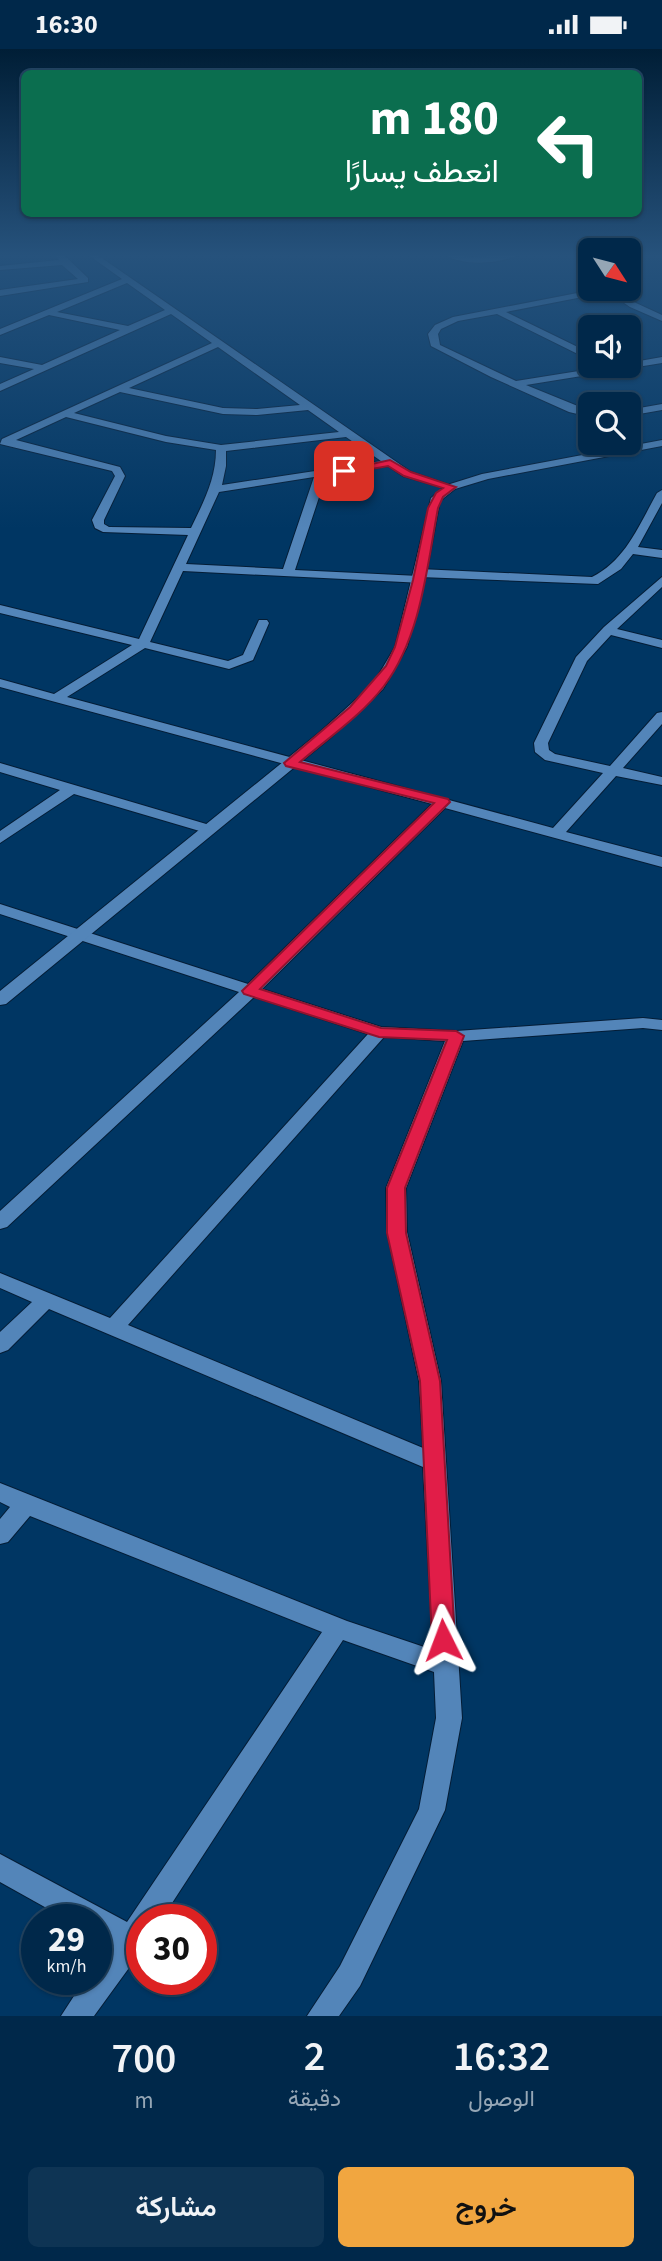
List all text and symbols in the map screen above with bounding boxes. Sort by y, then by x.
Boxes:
text: 16:30 [35,6,98,43]
text: 180 m [370,84,499,154]
icon: left [523,98,614,189]
text: انعطف يسارًا [345,149,499,195]
north arrow [578,238,640,301]
map controls [578,238,641,455]
button: sound [578,315,641,378]
button: search [578,392,641,455]
pin [314,441,374,501]
icon: arrive [325,452,363,490]
position arrow [406,1603,480,1677]
speed limit sign: 30 [126,1904,217,1995]
text: 29 [48,1915,85,1965]
text: km/h [47,1954,86,1979]
text: 2 [304,2027,325,2087]
text: 16:32 [453,2027,550,2087]
text: 700 [112,2029,176,2089]
text: دقيقة [288,2082,341,2115]
text: الوصول [468,2082,535,2115]
text: m [134,2084,153,2117]
button: مشاركة [28,2167,324,2247]
button: خروج [338,2167,634,2247]

